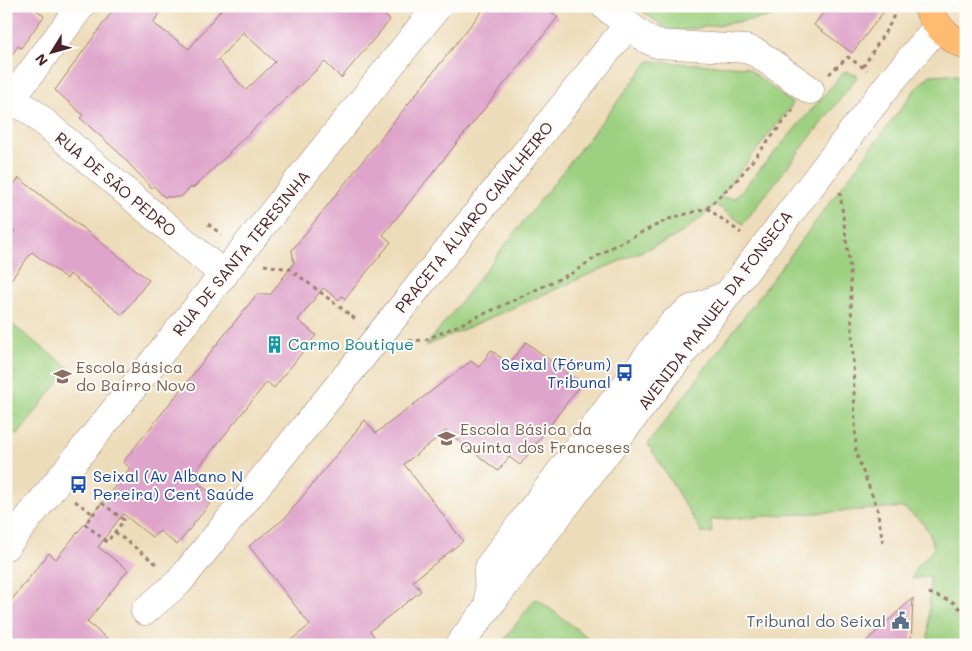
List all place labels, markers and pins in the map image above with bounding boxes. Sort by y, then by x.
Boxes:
place label: Carmo Boutique [288,333,414,354]
building icon: Carmo Boutique [264,334,284,354]
place label: Seixal (Fórum) Tribunal [501,353,611,392]
place label: Escola Básica do Bairro Novo [76,356,195,395]
bus stop icon: Seixal (Fórum) Tribunal [615,363,635,383]
school or university icon: Escola Básica do Bairro Novo [52,366,72,386]
place label: Escola Básica da Quinta dos Franceses [460,418,630,457]
school or university icon: Escola Básica da Quinta dos Franceses [436,428,456,448]
place label: Seixal (Av Albano N Pereira) Cent Saúde [93,465,254,504]
bus stop icon: Seixal (Av Albano N Pereira) Cent Saúde [69,475,89,495]
place label: Tribunal do Seixal [747,610,886,631]
public building icon: Tribunal do Seixal [890,611,910,631]

